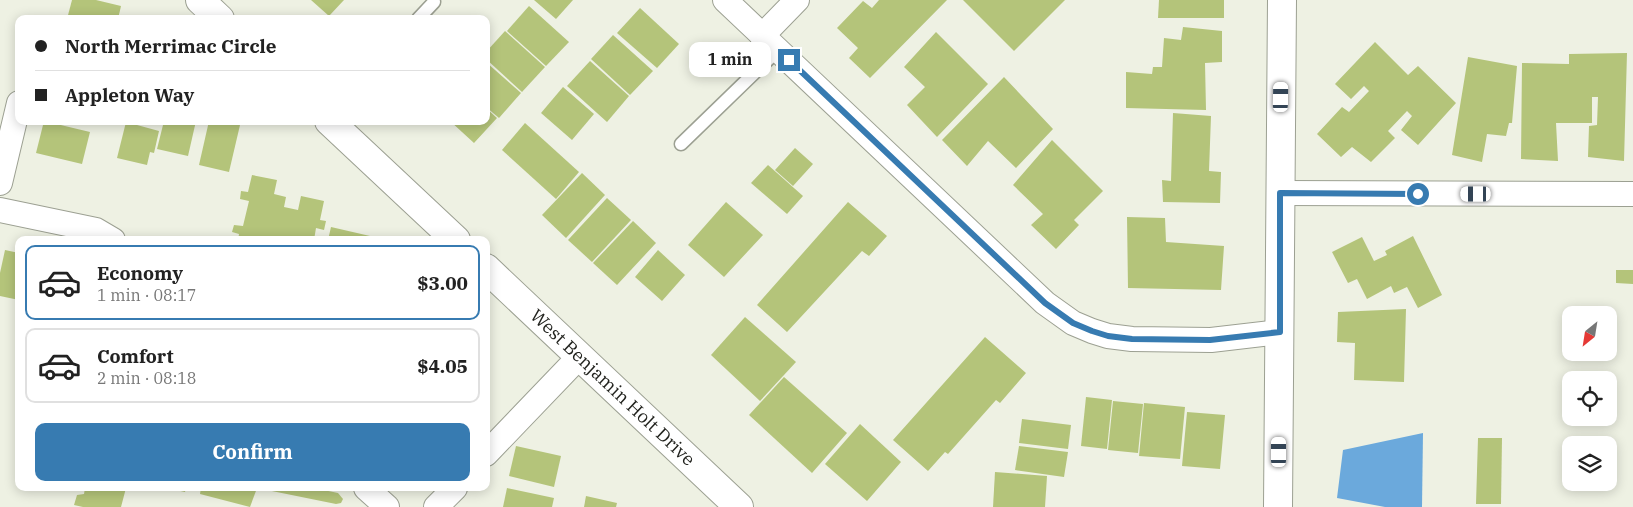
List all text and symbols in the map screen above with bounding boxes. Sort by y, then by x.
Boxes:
text: North Merrimac Circle [65,34,277,58]
callout: 1 min [689,42,772,78]
text: 1 min [708,49,752,69]
route end [778,49,800,71]
car [1273,82,1288,112]
text: Appleton Way [65,83,194,107]
route start [1407,183,1429,205]
car [1461,187,1491,202]
icon: car [37,260,82,305]
text: Economy [97,261,183,285]
text: $3.00 [417,271,468,295]
text: 1 min · 08:17 [97,285,196,305]
street label: West Benjamin Holt Drive [526,304,700,470]
north arrow [1562,306,1618,361]
map controls [1562,306,1617,491]
icon: car [37,343,82,388]
text: Comfort [97,344,174,368]
text: $4.05 [417,354,468,378]
text: 2 min · 08:18 [97,368,196,388]
button: locate [1562,371,1617,426]
button: Confirm [35,423,470,481]
button: layers [1562,436,1617,491]
car [1271,437,1286,467]

